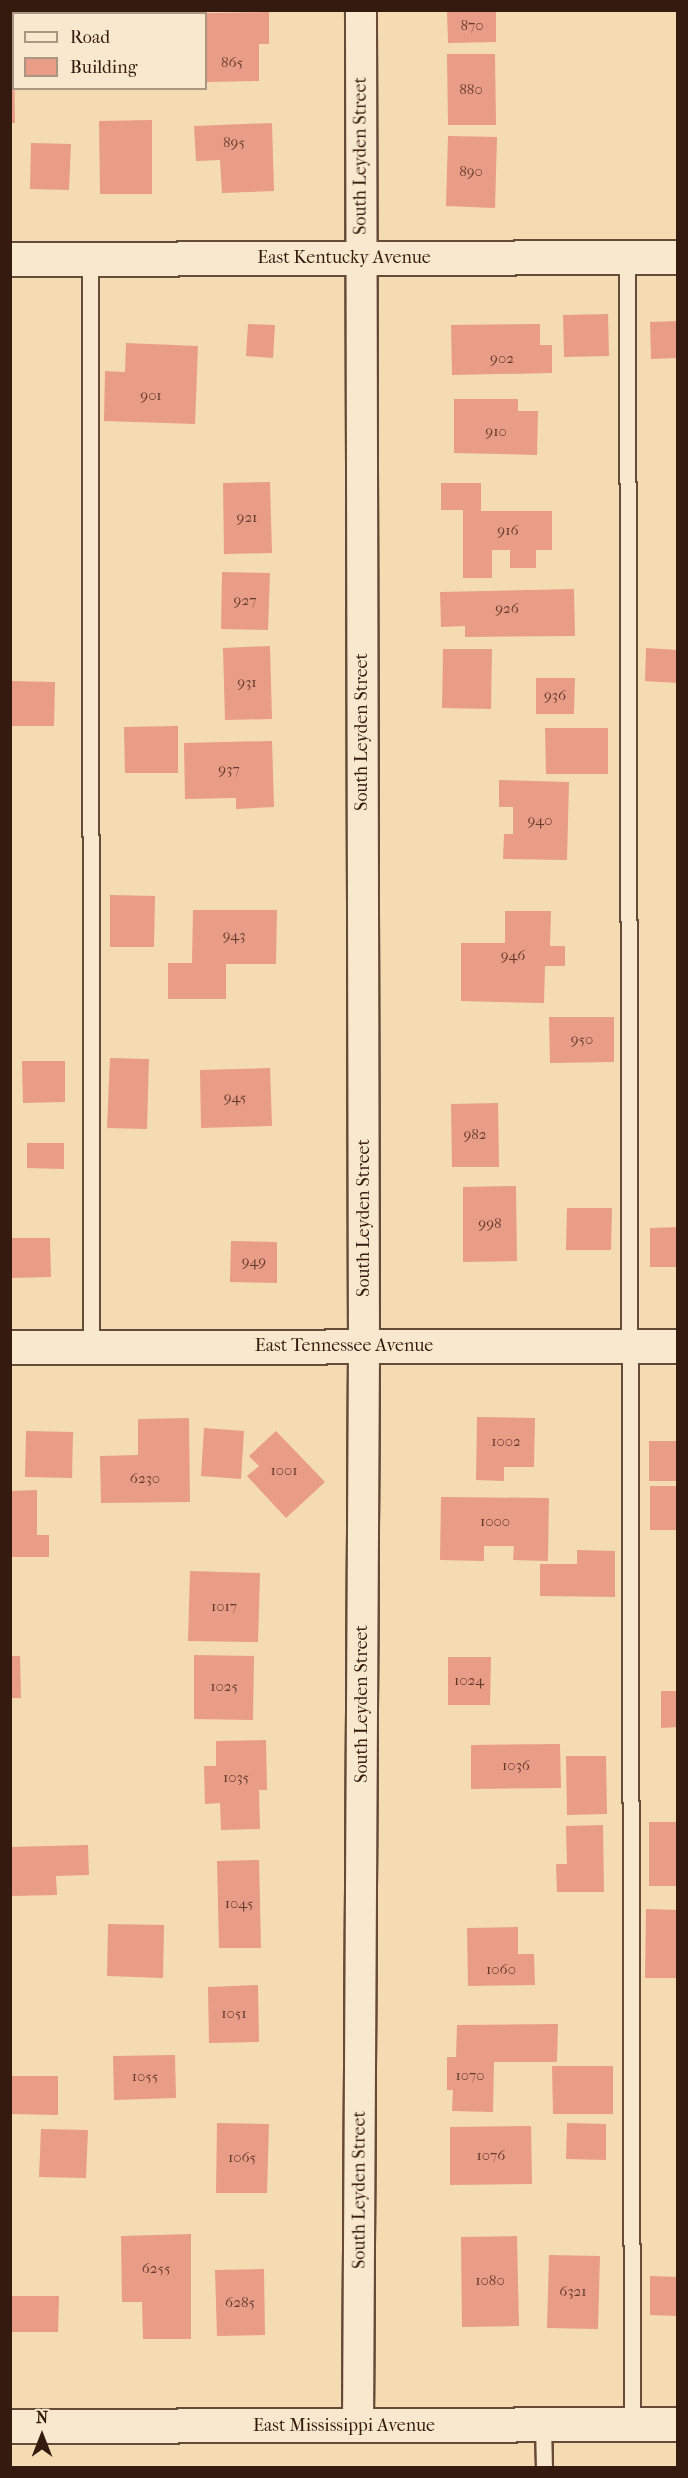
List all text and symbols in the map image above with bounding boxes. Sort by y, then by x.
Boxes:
legend [12,12,207,90]
house number: 870 [461,17,483,35]
text: Road [70,27,110,48]
house number: 865 [221,54,243,72]
text: Building [70,57,137,78]
street label: South Leyden Street [350,77,372,235]
house number: 880 [459,81,483,99]
house number: 895 [223,134,245,152]
house number: 890 [459,163,483,181]
street label: East Kentucky Avenue [257,247,431,269]
house number: 902 [490,350,514,368]
house number: 901 [140,387,162,405]
house number: 910 [485,423,507,441]
house number: 921 [237,509,257,527]
house number: 916 [497,522,519,540]
house number: 927 [234,592,256,610]
house number: 926 [495,600,519,618]
street label: South Leyden Street [351,653,373,811]
house number: 931 [237,674,257,692]
house number: 936 [544,687,566,705]
house number: 937 [218,761,240,779]
house number: 940 [528,812,552,830]
house number: 943 [223,927,245,945]
house number: 946 [501,947,525,965]
house number: 950 [571,1031,593,1049]
house number: 945 [224,1089,246,1107]
house number: 982 [463,1126,487,1144]
street label: South Leyden Street [353,1139,375,1297]
house number: 998 [478,1215,502,1233]
house number: 949 [242,1253,266,1271]
street label: East Tennessee Avenue [255,1335,433,1357]
house number: 1002 [491,1433,521,1451]
house number: 1001 [270,1462,298,1480]
house number: 6230 [130,1470,160,1488]
house number: 1000 [480,1513,510,1531]
house number: 1017 [211,1598,237,1616]
street label: South Leyden Street [351,1625,373,1783]
house number: 1024 [454,1672,484,1690]
house number: 1025 [210,1678,238,1696]
house number: 1036 [502,1757,530,1775]
house number: 1035 [223,1769,249,1787]
house number: 1045 [225,1895,253,1913]
house number: 1060 [486,1961,516,1979]
house number: 1051 [221,2005,247,2023]
house number: 1070 [455,2067,485,2085]
house number: 1055 [132,2068,158,2086]
street label: South Leyden Street [349,2111,371,2269]
house number: 1076 [477,2147,505,2165]
house number: 1065 [228,2149,256,2167]
house number: 6255 [142,2260,170,2278]
house number: 1080 [475,2272,505,2290]
house number: 6321 [559,2283,587,2301]
house number: 6285 [225,2294,255,2312]
north arrow [12,2406,72,2466]
text: N [36,2408,48,2427]
street label: East Mississippi Avenue [253,2415,435,2437]

